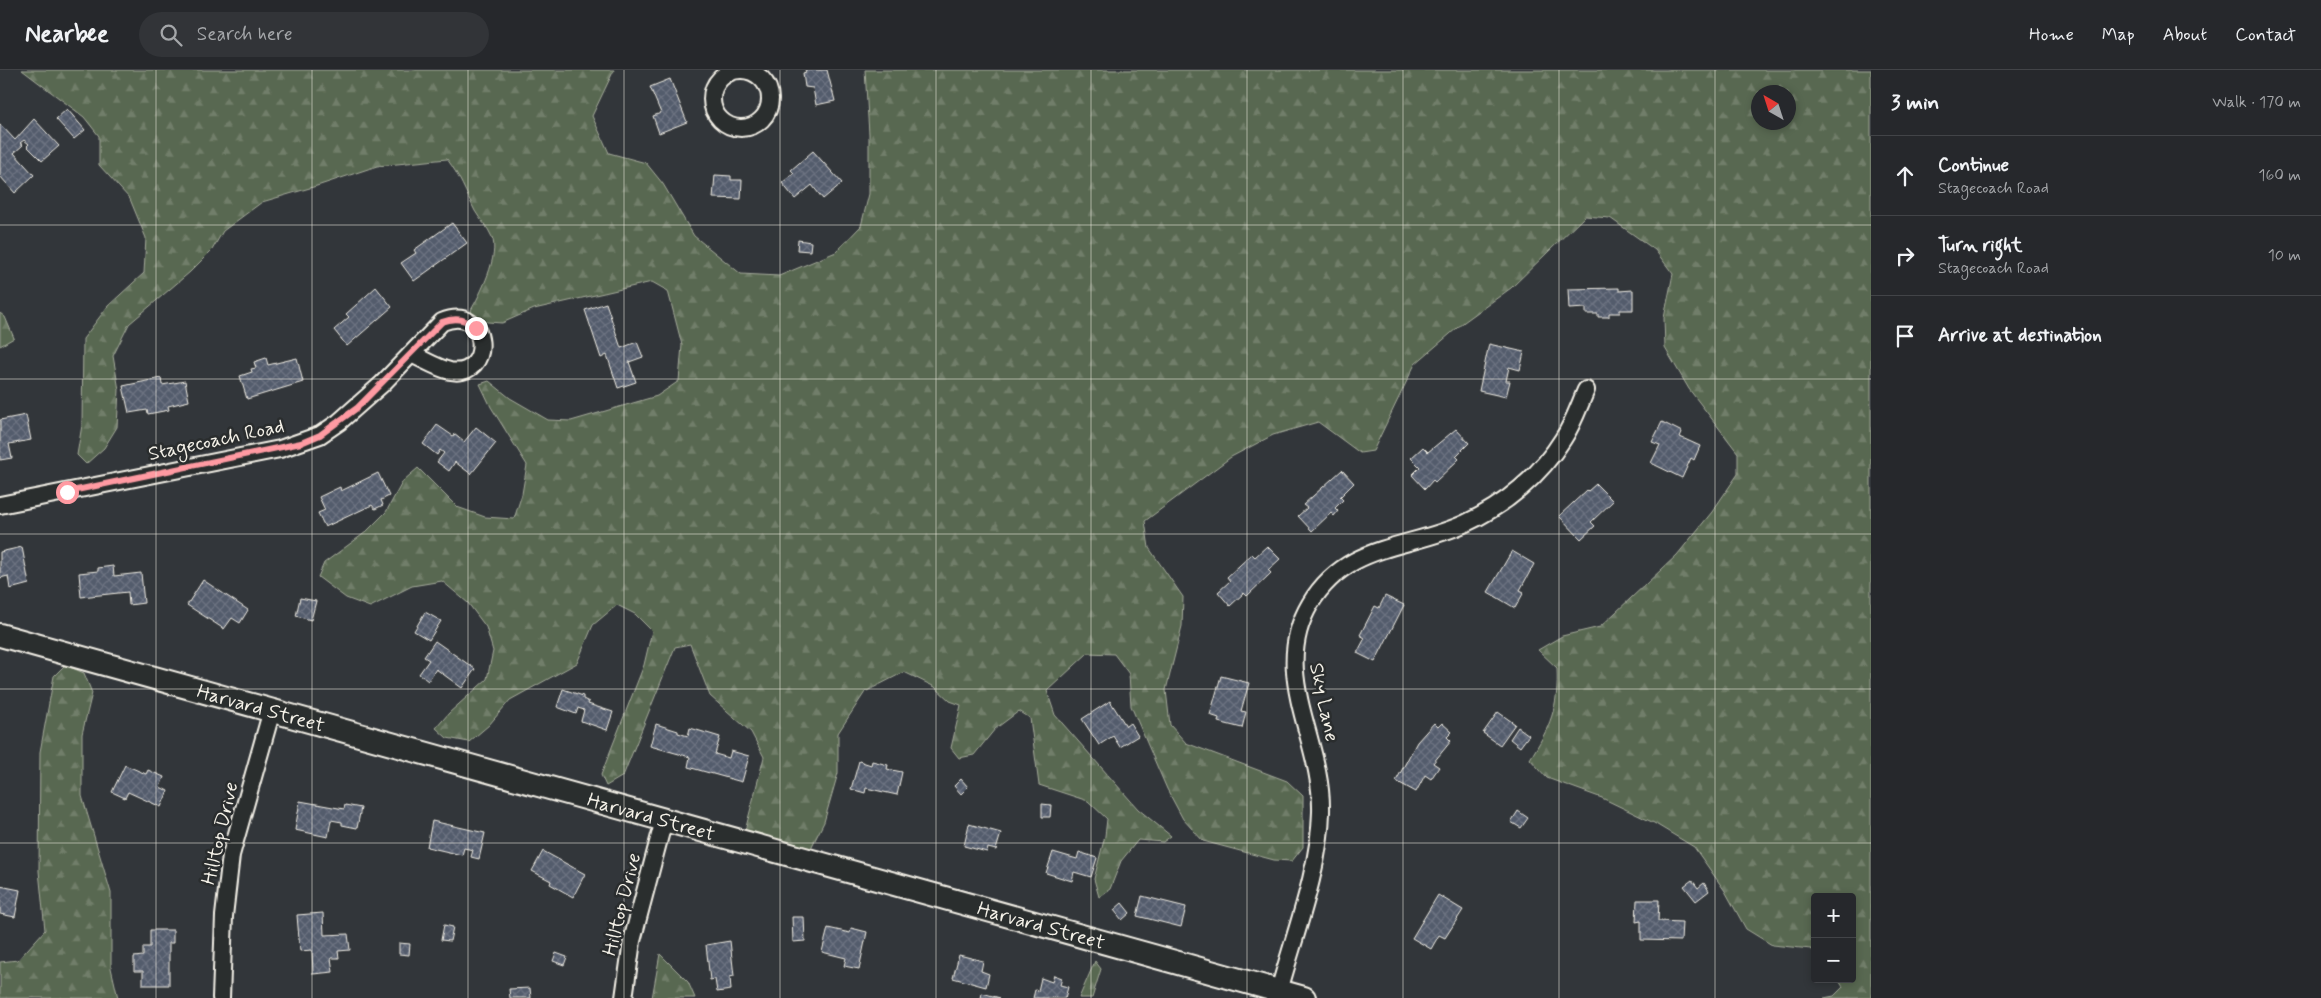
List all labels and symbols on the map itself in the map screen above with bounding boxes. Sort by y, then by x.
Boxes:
north arrow [1751,85,1796,130]
route end [465,317,488,340]
street label: Stagecoach Road [146,413,287,469]
route start [56,481,79,504]
street label: Sky Lane [1302,660,1345,744]
street label: Harvard Street [194,678,328,740]
street label: Hilltop Drive [195,779,245,888]
street label: Harvard Street [584,787,718,848]
street label: Hilltop Drive [597,850,648,959]
street label: Harvard Street [974,896,1108,957]

